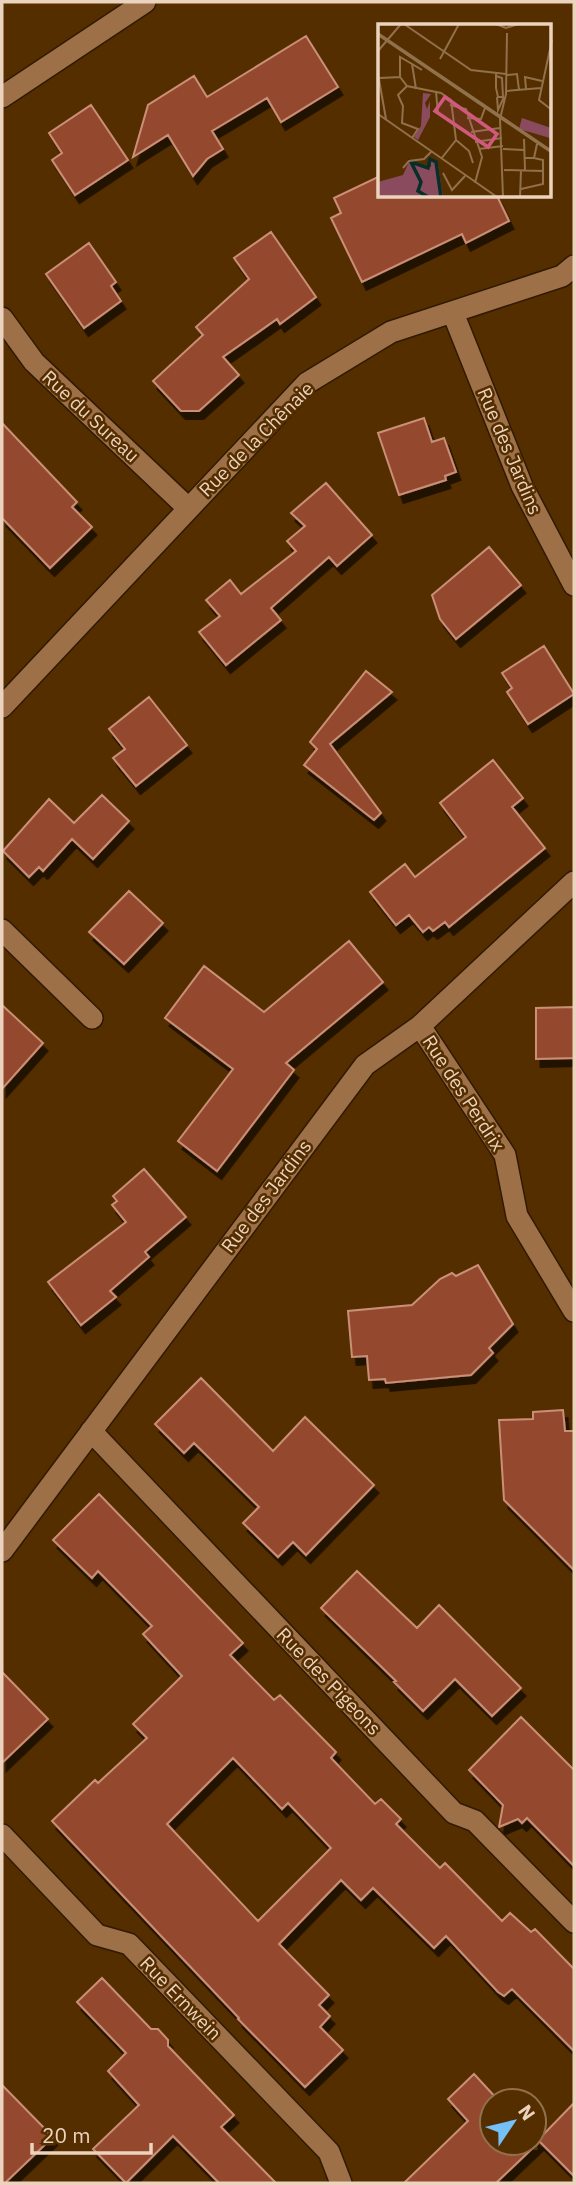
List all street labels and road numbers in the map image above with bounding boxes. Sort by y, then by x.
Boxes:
street label: Rue du Sureau [37,365,145,467]
street label: Rue de la Chênaie [194,377,318,501]
street label: Rue des Jardins [472,384,548,518]
street label: Rue des Perdrix [417,1030,511,1156]
street label: Rue des Jardins [216,1135,316,1257]
street label: Rue des Pigeons [272,1622,386,1740]
street label: Rue Ernwein [135,1951,227,2045]

